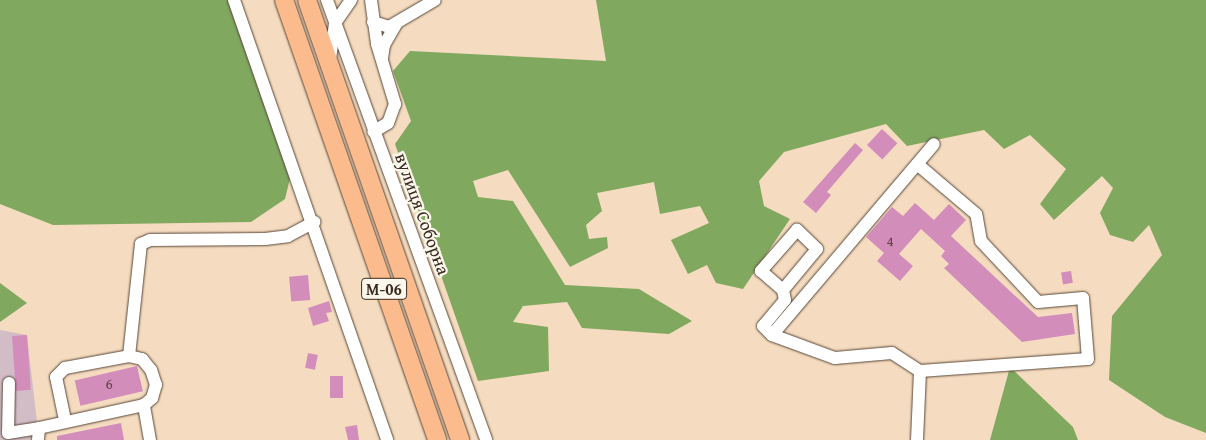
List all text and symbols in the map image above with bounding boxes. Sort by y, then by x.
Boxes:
street label: вулиця Соборна [390,150,454,278]
house number: 4 [886,232,894,250]
road number: М-06 [360,276,408,302]
house number: 6 [105,375,113,393]

